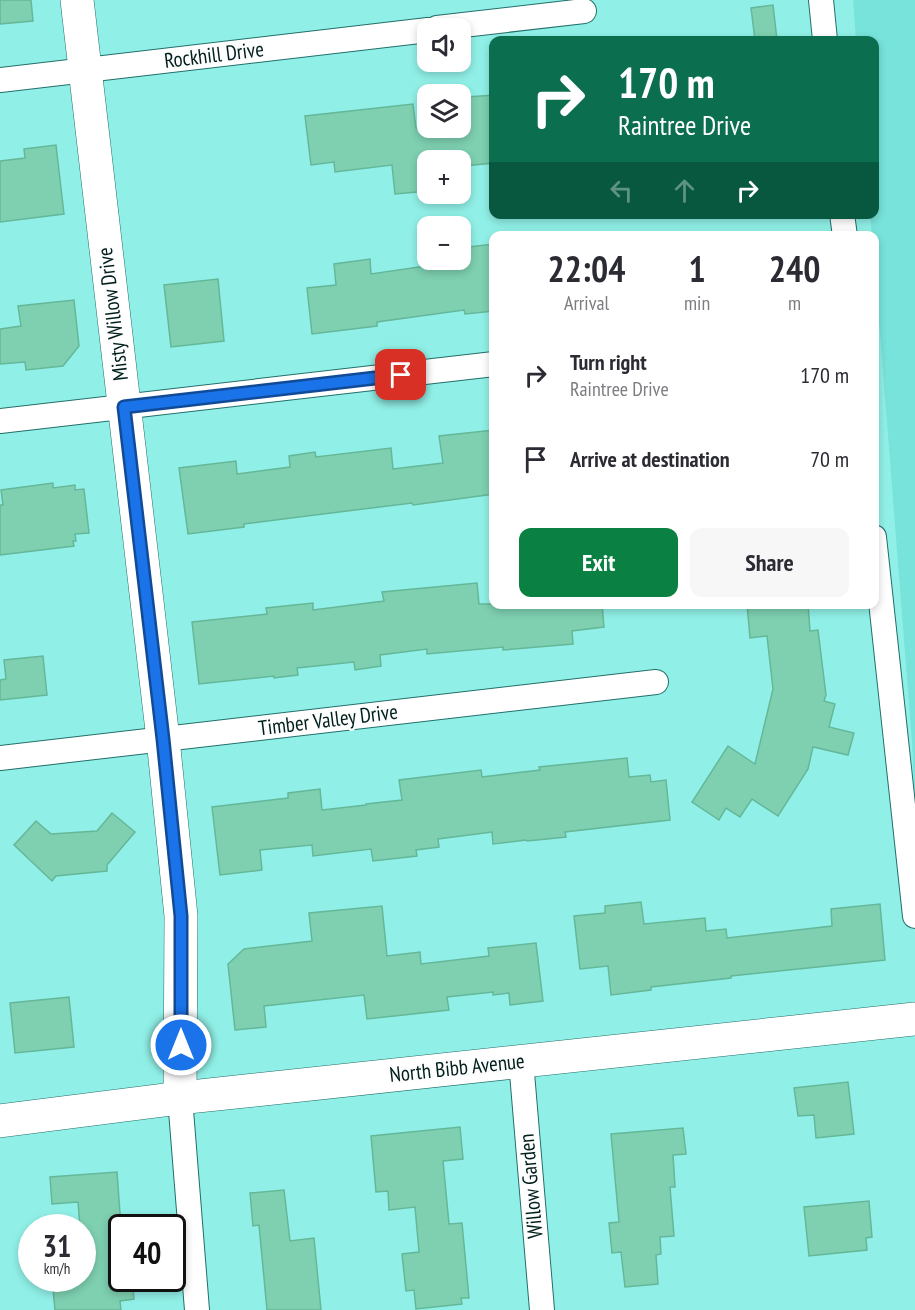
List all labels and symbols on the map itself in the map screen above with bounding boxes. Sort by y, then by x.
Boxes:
street label: Rockhill Drive [163,35,265,74]
street label: Misty Willow Drive [91,246,134,382]
pin [375,349,426,400]
street label: Timber Valley Drive [257,698,399,741]
position arrow [149,1013,213,1077]
street label: North Bibb Avenue [388,1047,526,1088]
street label: Willow Garden [512,1132,549,1240]
speed limit sign: 40 [108,1214,186,1292]

